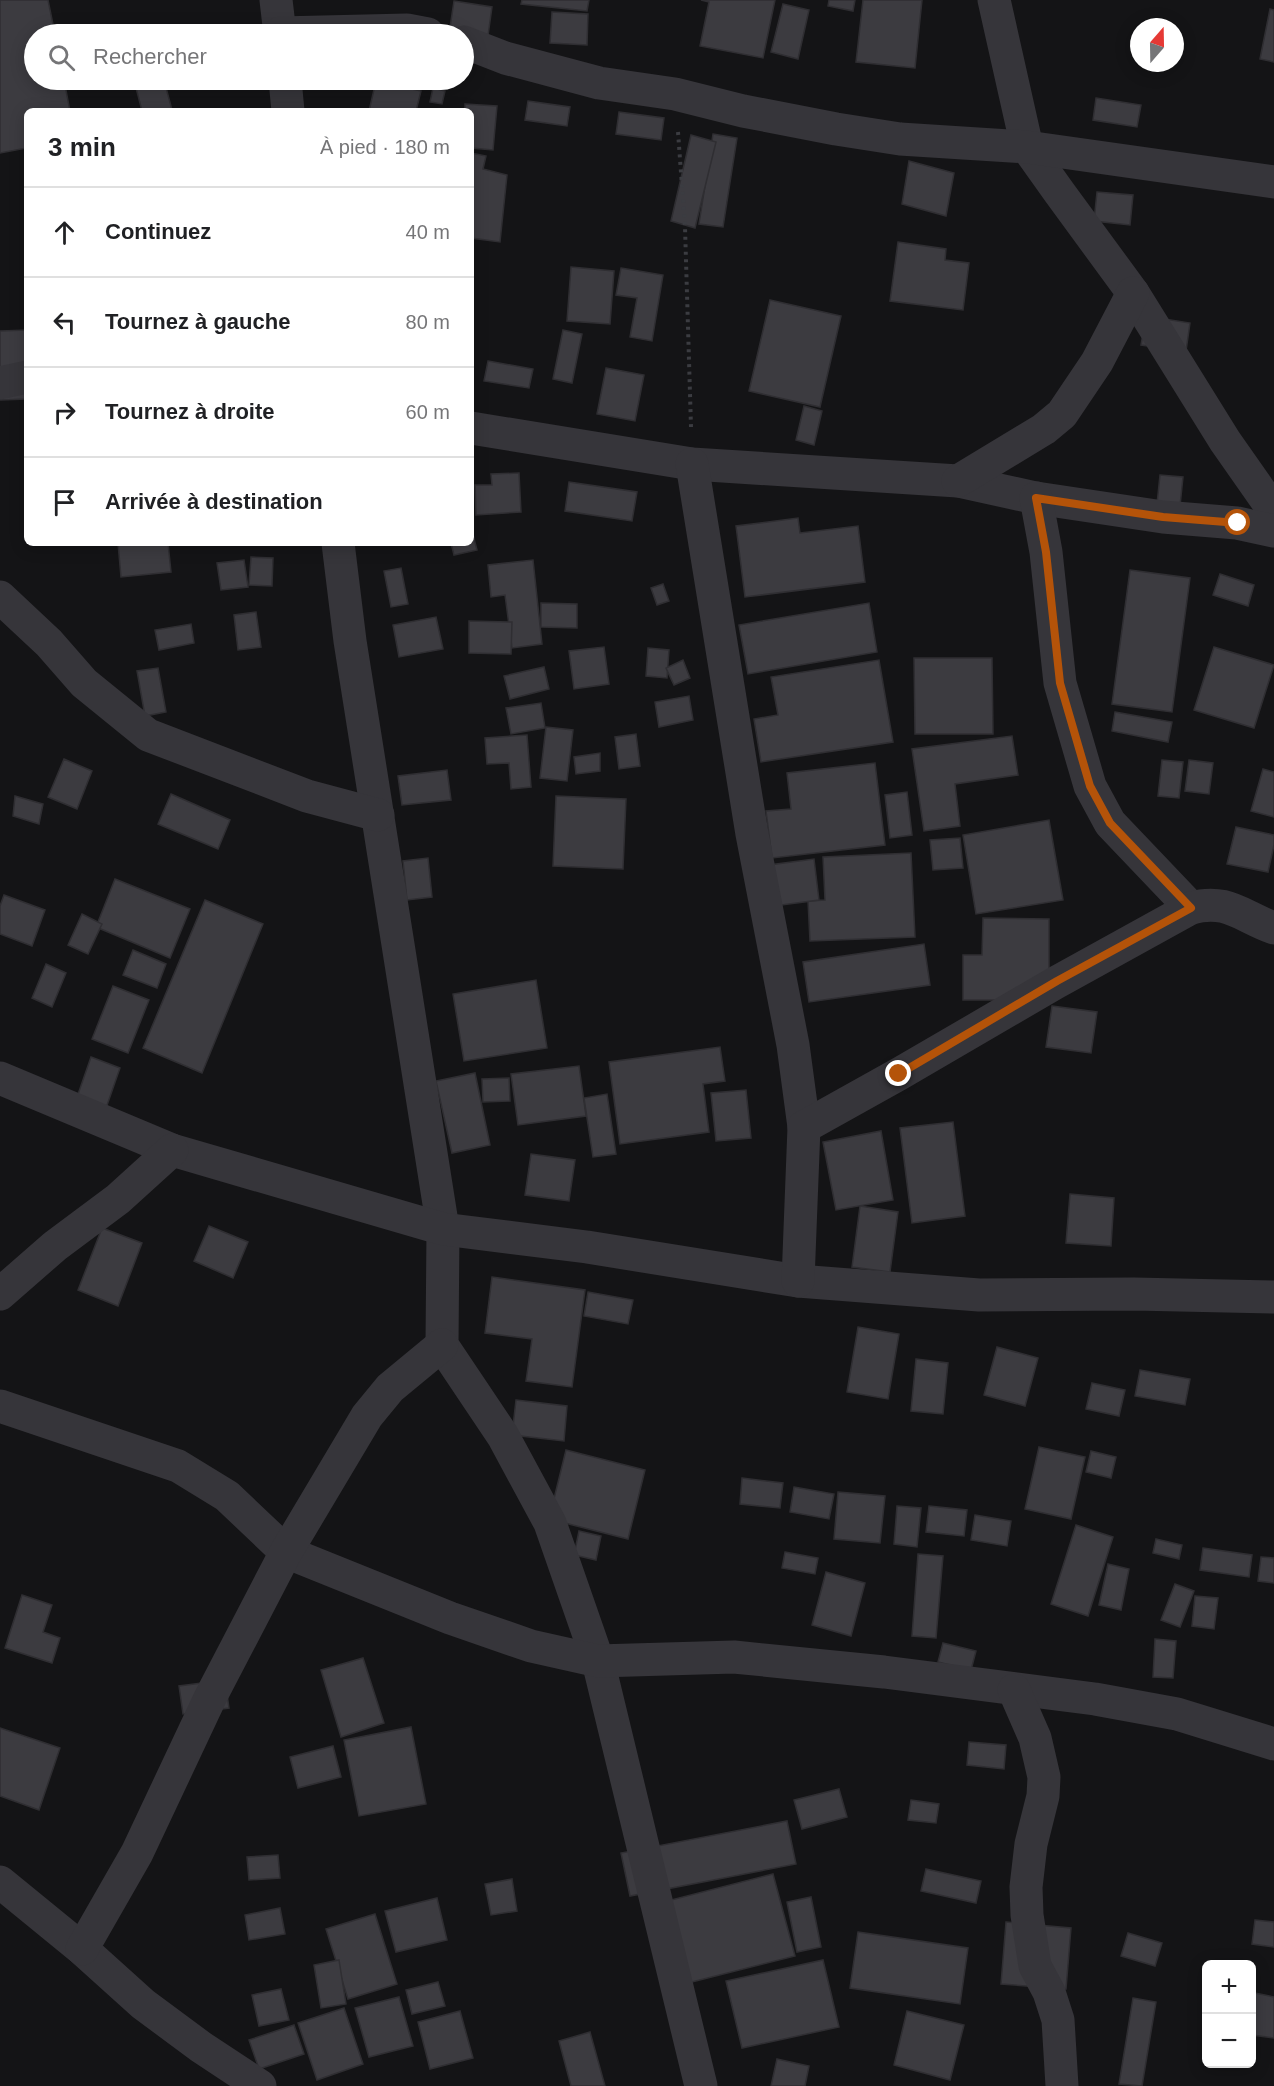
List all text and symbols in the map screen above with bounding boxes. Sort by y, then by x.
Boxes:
north arrow [1130,18,1184,72]
search box [24,24,474,90]
icon: search [45,41,78,74]
text: Rechercher [93,44,207,69]
text: 3 min [48,132,116,162]
text: À pied · 180 m [320,136,450,158]
icon: ahead [48,216,81,249]
text: Continuez [105,219,211,244]
text: 40 m [406,221,450,243]
icon: left [48,306,81,339]
text: Tournez à gauche [105,309,290,334]
text: 80 m [406,311,450,333]
icon: right [48,396,81,429]
text: Tournez à droite [105,399,275,424]
text: 60 m [406,401,450,423]
icon: arrive [48,486,81,519]
text: Arrivée à destination [105,489,323,514]
route start [1224,509,1250,535]
route end [885,1060,911,1086]
map controls [1202,1960,1256,2068]
button: + [1202,1960,1256,2014]
button: − [1202,2014,1256,2068]

